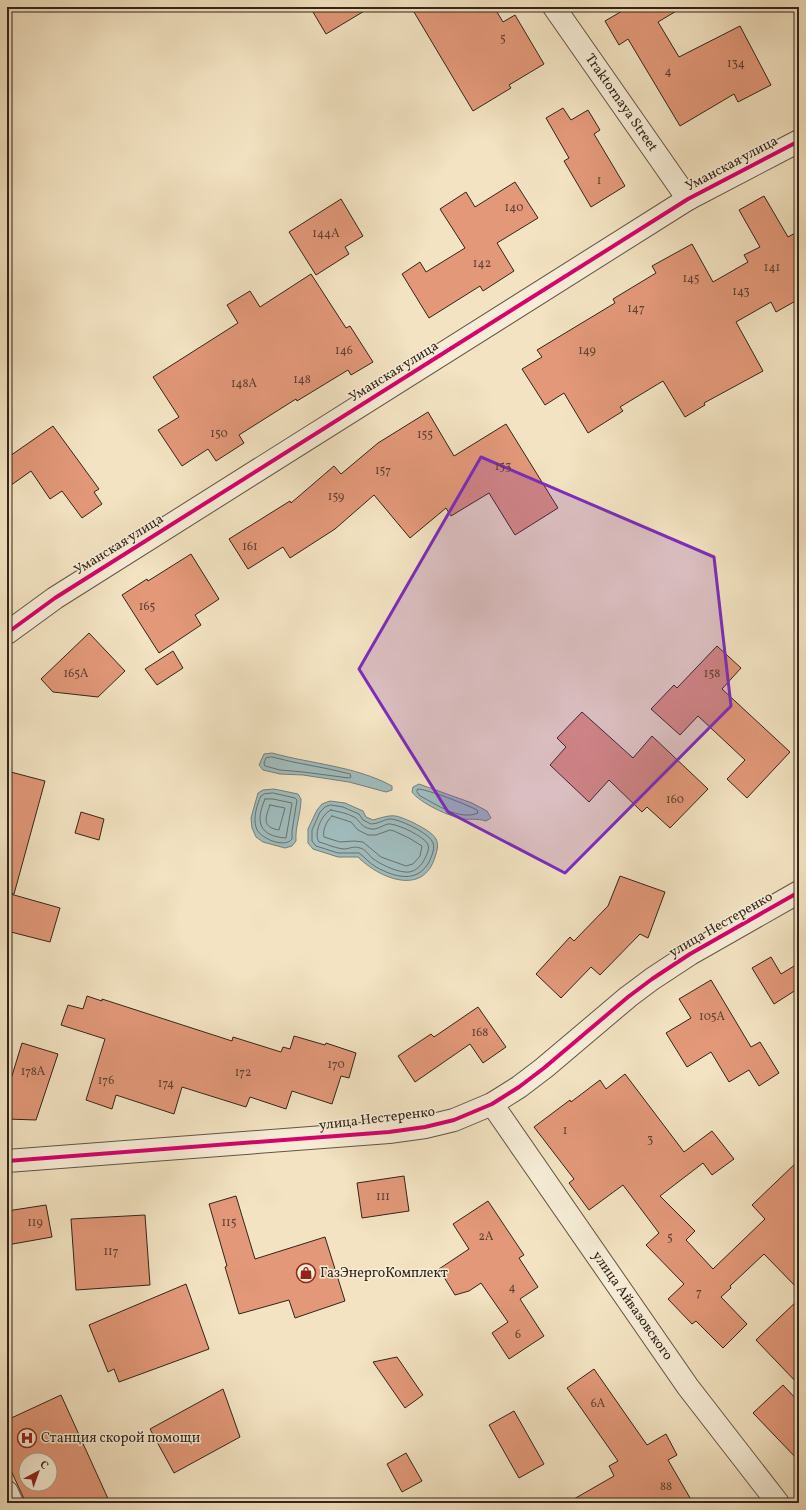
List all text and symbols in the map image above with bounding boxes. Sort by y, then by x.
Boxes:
house number: 5 [500,31,506,47]
street label: Traktornaya Street [580,50,662,156]
house number: 134 [727,56,745,72]
house number: 4 [664,64,672,80]
street label: Уманская улица [682,132,782,196]
house number: 1 [597,173,601,189]
house number: 140 [505,200,523,216]
house number: 144А [312,226,340,242]
house number: 142 [473,256,491,272]
house number: 141 [764,260,780,276]
house number: 145 [682,271,700,287]
house number: 143 [732,284,750,300]
house number: 147 [627,301,645,317]
street label: Уманская улица [346,337,442,407]
house number: 146 [335,343,353,359]
house number: 149 [578,343,596,359]
house number: 148 [293,372,311,388]
house number: 148А [231,376,258,392]
house number: 150 [210,426,228,442]
house number: 155 [417,427,433,443]
house number: 153 [495,459,511,475]
house number: 157 [375,463,391,479]
house number: 159 [328,489,344,505]
street label: Уманская улица [71,510,167,580]
house number: 161 [242,539,258,555]
house number: 165 [139,599,155,615]
house number: 165А [64,666,89,682]
house number: 158 [704,666,720,682]
house number: 160 [666,792,684,808]
street label: улица Нестеренко [666,888,776,962]
house number: 105А [699,1009,726,1025]
house number: 168 [472,1025,488,1041]
house number: 170 [327,1057,345,1073]
house number: 178А [21,1064,46,1080]
house number: 172 [235,1065,251,1081]
house number: 176 [98,1073,114,1089]
house number: 174 [158,1076,174,1092]
street label: улица Нестеренко [318,1102,436,1136]
house number: 1 [563,1123,567,1139]
house number: 3 [647,1132,653,1148]
house number: 111 [376,1189,390,1205]
house number: 119 [27,1215,43,1231]
house number: 115 [221,1215,237,1231]
house number: 2А [479,1229,494,1245]
house number: 5 [667,1230,673,1246]
house number: 117 [103,1244,119,1260]
street label: улица Айвазовского [587,1248,677,1364]
shop icon: ГазЭнергоКомплект [295,1262,317,1284]
place label: ГазЭнергоКомплект [320,1264,448,1283]
house number: 4 [508,1280,516,1296]
house number: 7 [696,1285,702,1301]
house number: 6 [515,1327,521,1343]
house number: 6А [591,1396,606,1412]
hospital icon: Станция скорой помощи [16,1427,38,1449]
place label: Станция скорой помощи [41,1429,201,1448]
north arrow [18,1452,58,1492]
text: С [36,1458,51,1474]
house number: 88 [660,1479,672,1495]

